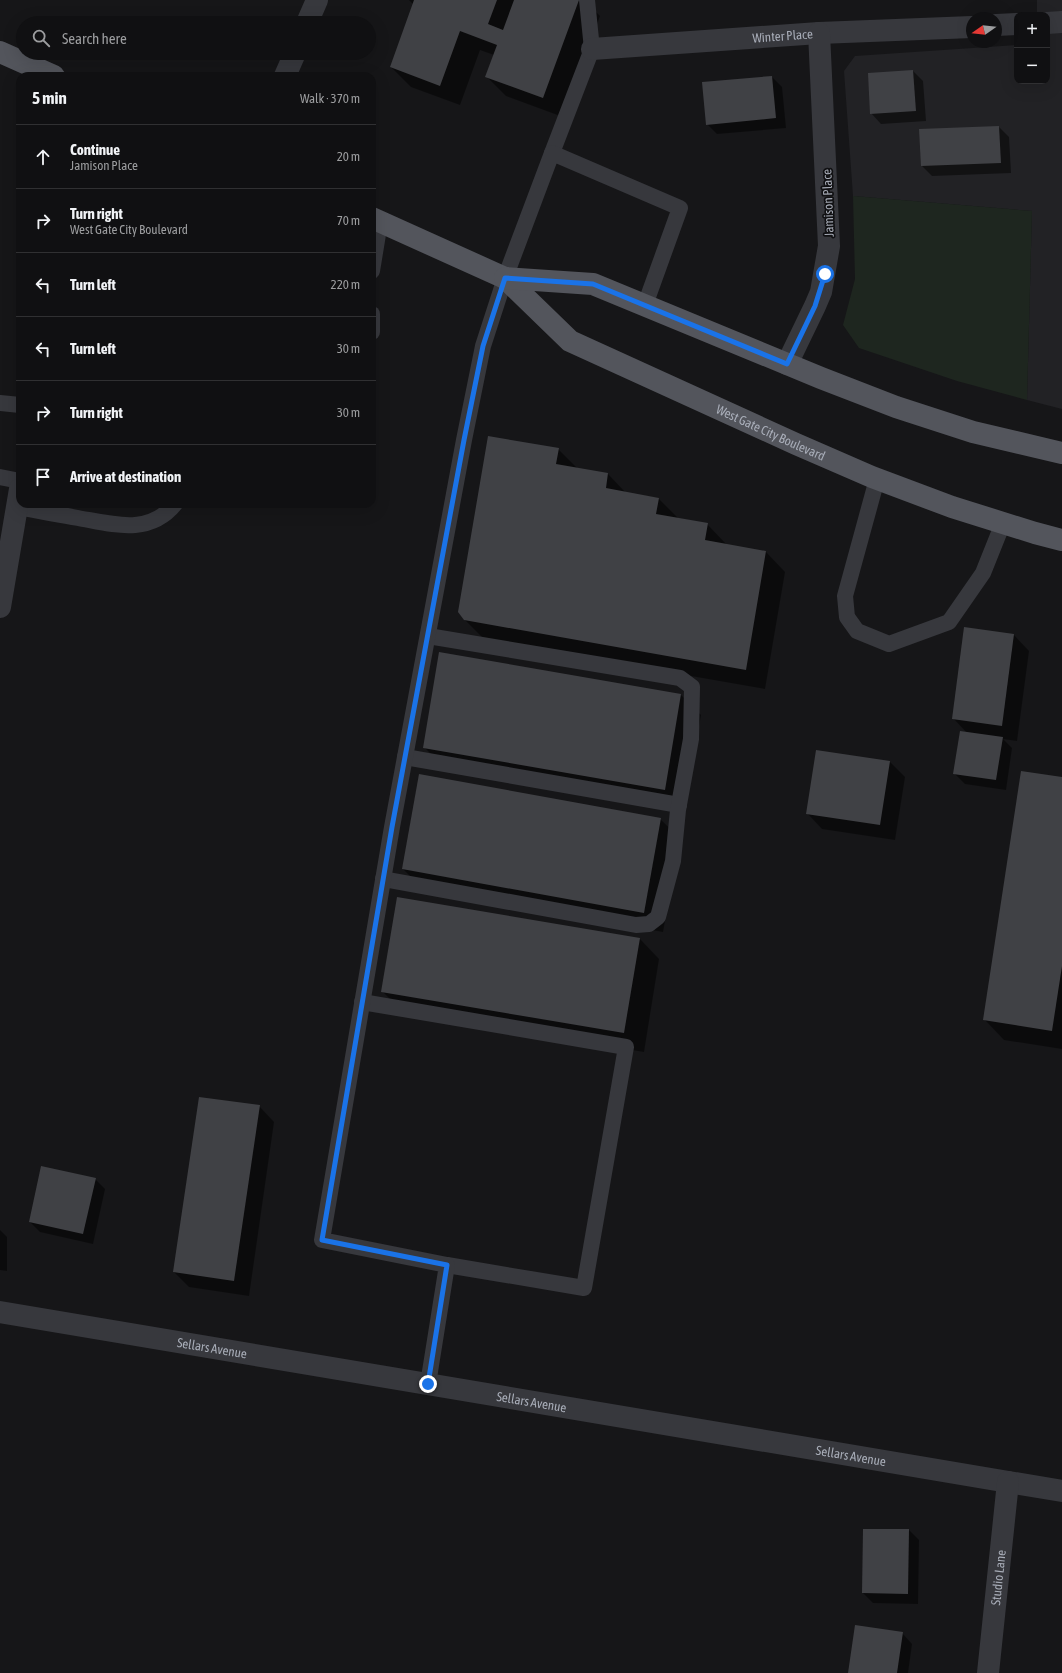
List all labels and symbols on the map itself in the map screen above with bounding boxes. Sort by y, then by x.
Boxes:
north arrow [966,12,1002,48]
street label: Winter Place [752,26,813,45]
street label: Jamison Place [819,169,837,237]
route start [816,265,834,283]
street label: West Gate City Boulevard [714,401,828,463]
street label: Sellars Avenue [176,1334,248,1361]
route end [419,1375,437,1393]
street label: Sellars Avenue [495,1388,568,1415]
street label: Sellars Avenue [815,1442,887,1469]
street label: Studio Lane [988,1549,1008,1606]

